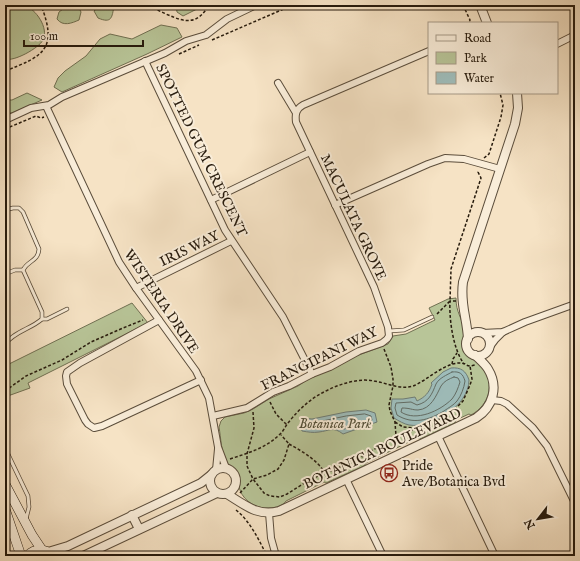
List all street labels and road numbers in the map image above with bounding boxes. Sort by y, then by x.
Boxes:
street label: SPOTTED GUM CRESCENT [151,61,251,241]
street label: MACULATA GROVE [316,151,390,284]
street label: IRIS WAY [157,226,224,271]
street label: WISTERIA DRIVE [120,246,203,357]
street label: FRANGIPANI WAY [258,322,382,395]
street label: BOTANICA BOULEVARD [300,404,464,494]

